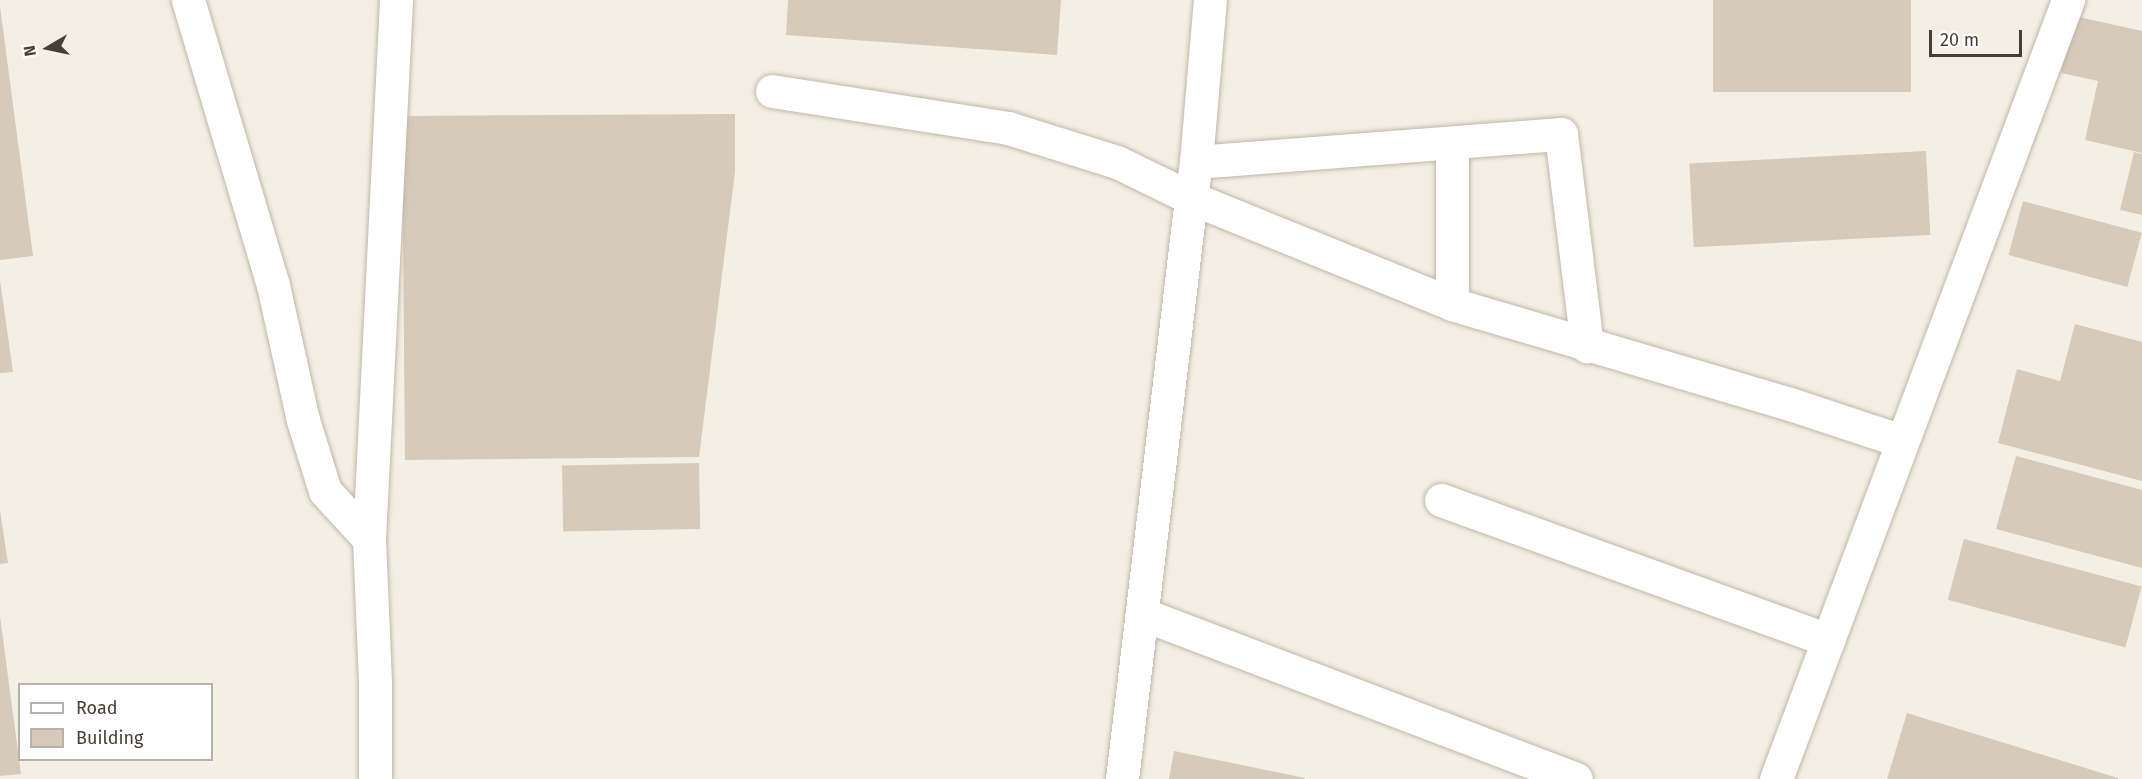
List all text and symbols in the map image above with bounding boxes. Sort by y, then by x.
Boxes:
north arrow [18,18,78,78]
scale bar [1932,18,2025,56]
text: 20 m [1940,29,1979,51]
text: N [20,44,40,58]
legend [18,683,213,761]
text: Road [76,697,118,719]
text: Building [76,727,143,749]

